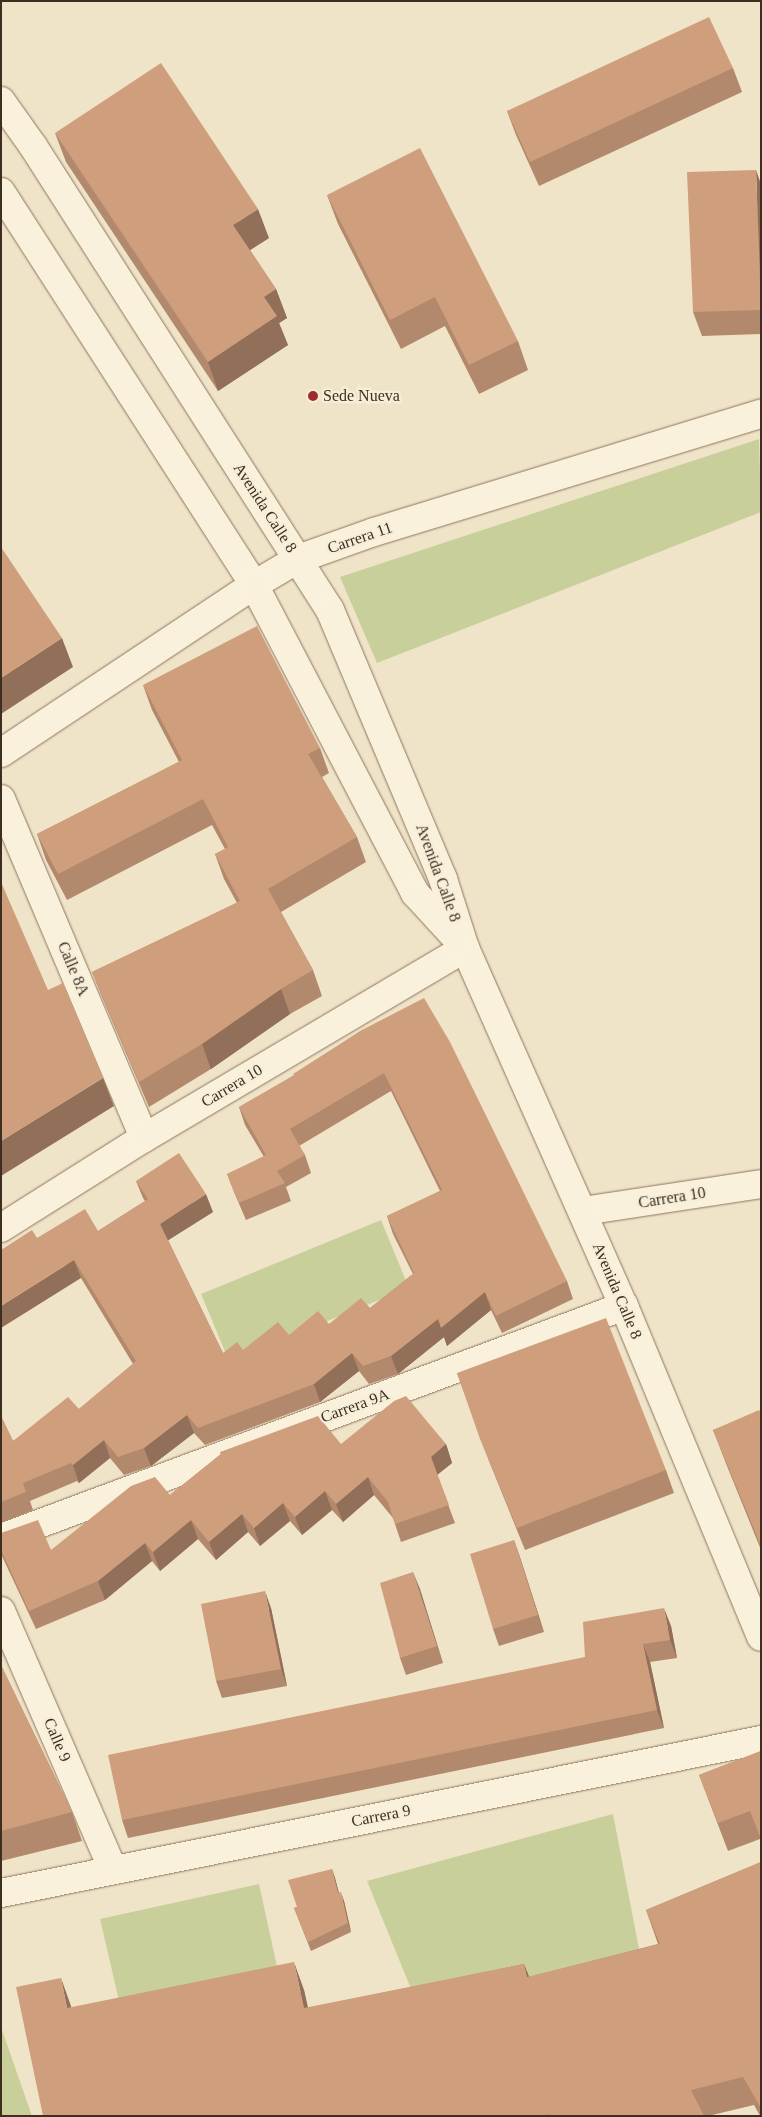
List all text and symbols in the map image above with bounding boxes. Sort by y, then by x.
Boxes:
place label: Sede Nueva [323,386,400,406]
marker: Sede Nueva [307,390,319,402]
street label: Avenida Calle 8 [229,460,301,556]
street label: Carrera 11 [325,518,395,558]
street label: Avenida Calle 8 [411,821,465,925]
street label: Calle 8A [53,939,93,999]
street label: Carrera 10 [198,1060,266,1112]
street label: Carrera 10 [637,1183,707,1213]
street label: Avenida Calle 8 [588,1240,646,1342]
street label: Carrera 9A [318,1385,392,1427]
street label: Calle 9 [39,1715,75,1765]
street label: Carrera 9 [350,1801,412,1831]

